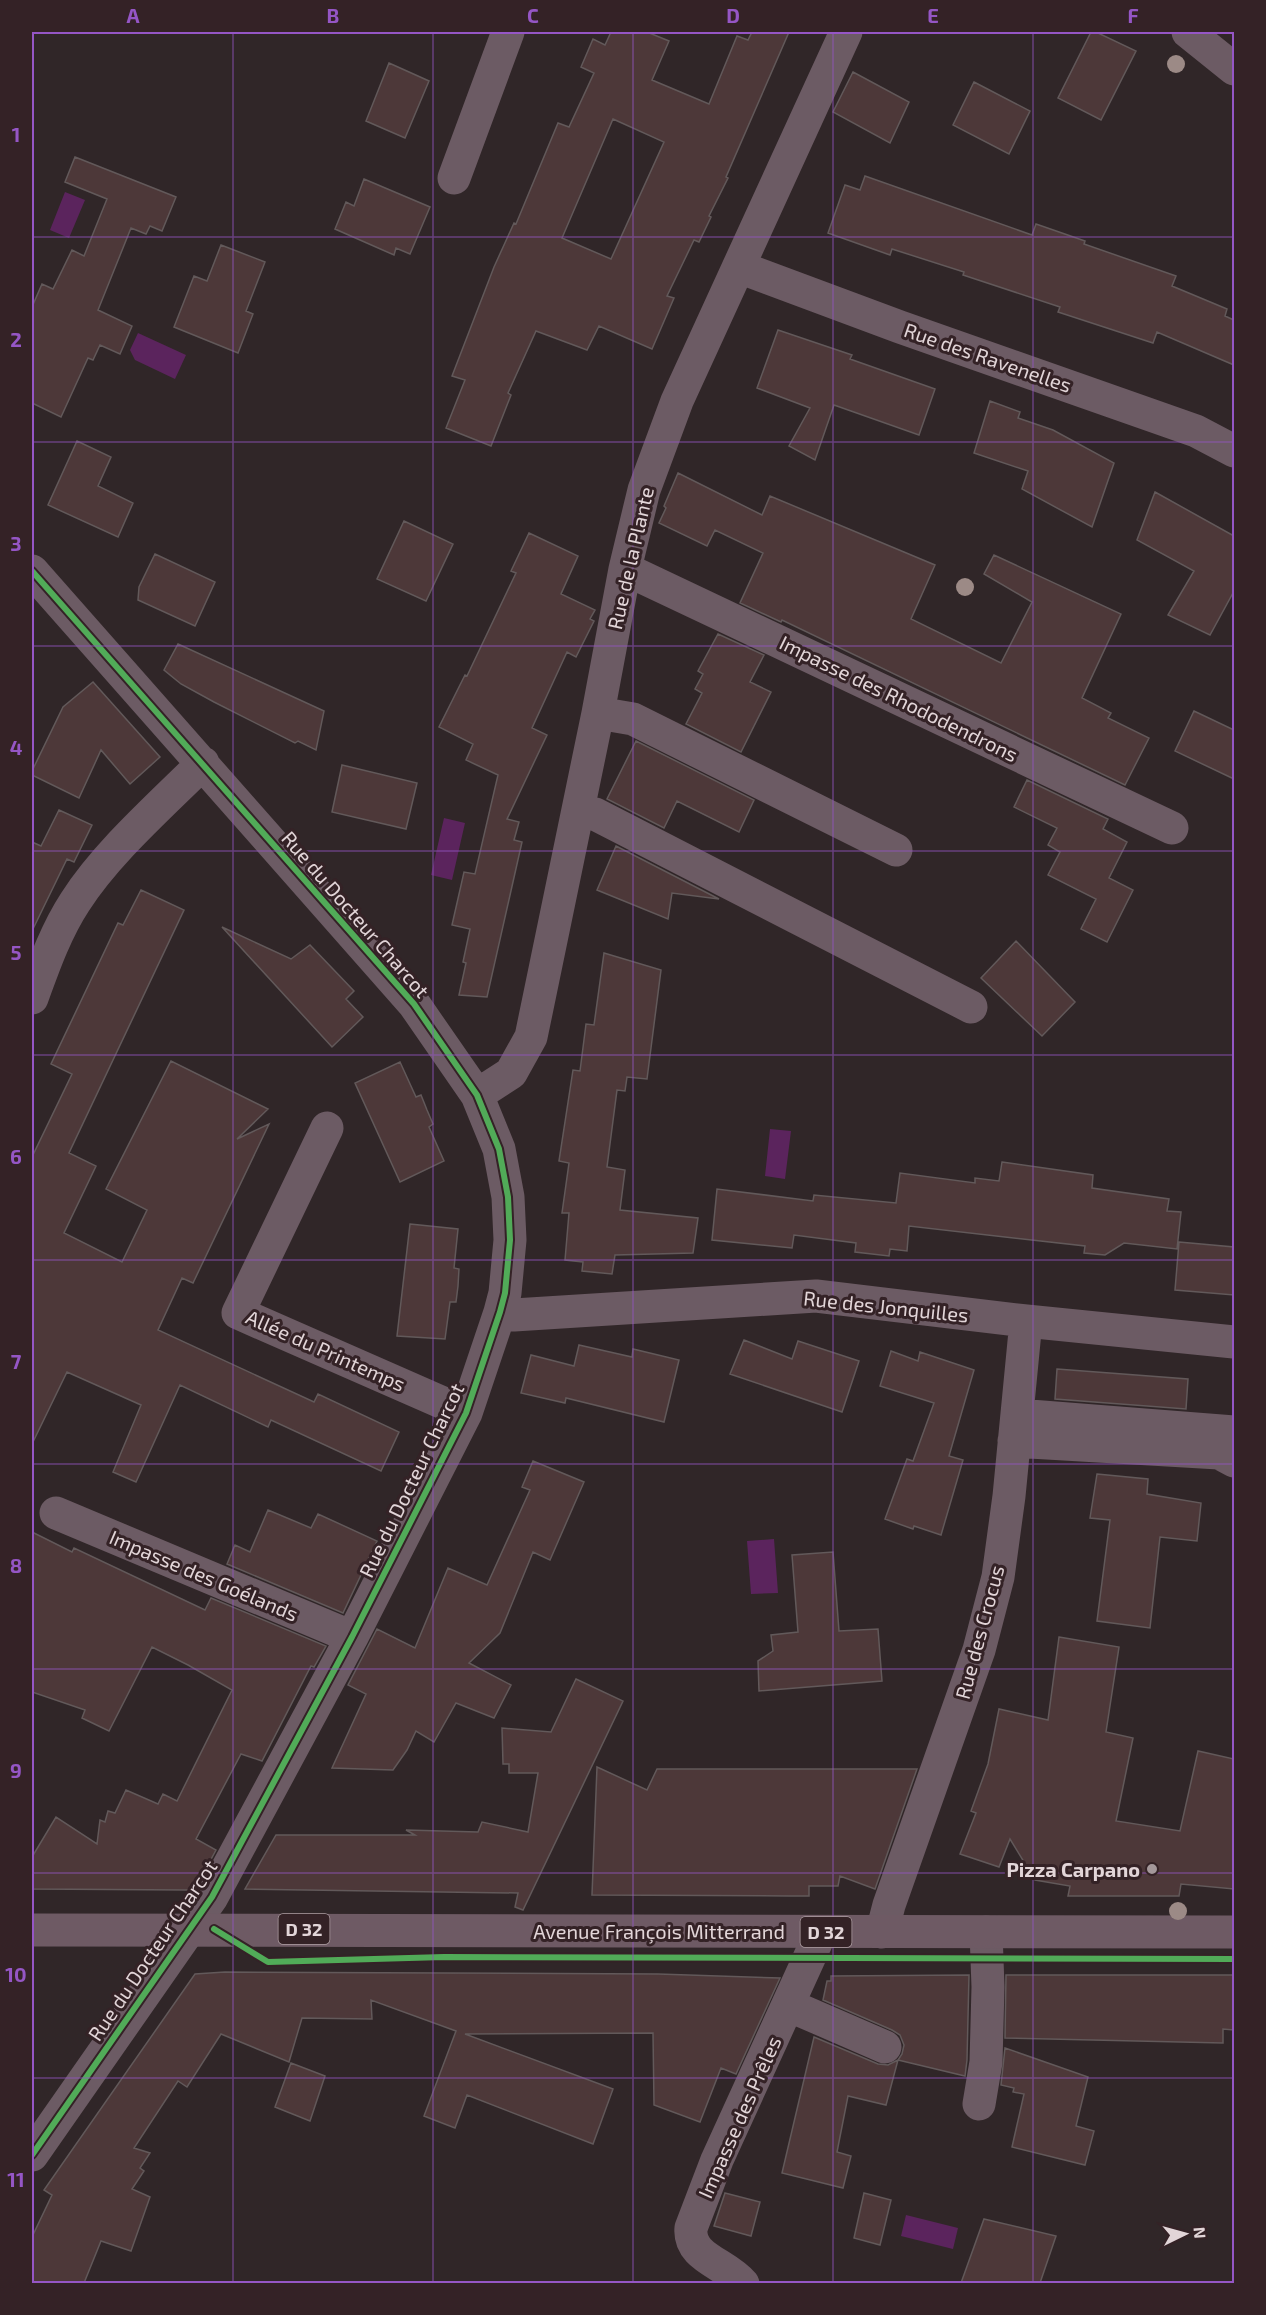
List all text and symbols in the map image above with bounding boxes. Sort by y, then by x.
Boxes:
text: A [126,3,140,27]
text: B [327,3,339,27]
text: C [527,3,539,27]
text: D [726,3,740,27]
text: E [927,3,939,27]
text: F [1127,3,1139,27]
text: 1 [12,122,20,146]
street label: Rue des Ravenelles [901,317,1075,397]
text: 2 [10,327,22,351]
street label: Rue de la Plante [602,484,658,632]
text: 3 [10,531,22,555]
street label: Impasse des Rhododendrons [776,630,1022,766]
text: 4 [10,735,23,759]
street label: Rue du Docteur Charcot [277,826,435,1002]
text: 5 [10,940,22,964]
text: 6 [10,1144,22,1168]
street label: Rue des Jonquilles [802,1285,970,1327]
street label: Allée du Printemps [243,1304,409,1396]
text: 7 [11,1349,22,1373]
street label: Rue du Docteur Charcot [354,1379,469,1581]
street label: Impasse des Goélands [106,1524,302,1626]
text: 8 [10,1553,22,1577]
street label: Rue des Crocus [950,1562,1008,1702]
text: 9 [10,1758,22,1782]
street label: Rue du Docteur Charcot [83,1855,222,2045]
place label: Pizza Carpano [1006,1857,1140,1881]
marker: Pizza Carpano [1145,1862,1159,1876]
road number: D 32 [278,1914,330,1944]
road number: D 32 [800,1917,852,1947]
street label: Avenue François Mitterrand [533,1919,785,1944]
text: 10 [5,1962,27,1986]
street label: Impasse des Prêles [692,2032,786,2202]
text: 11 [7,2167,25,2191]
north arrow [1155,2204,1215,2264]
text: N [1190,2226,1210,2239]

